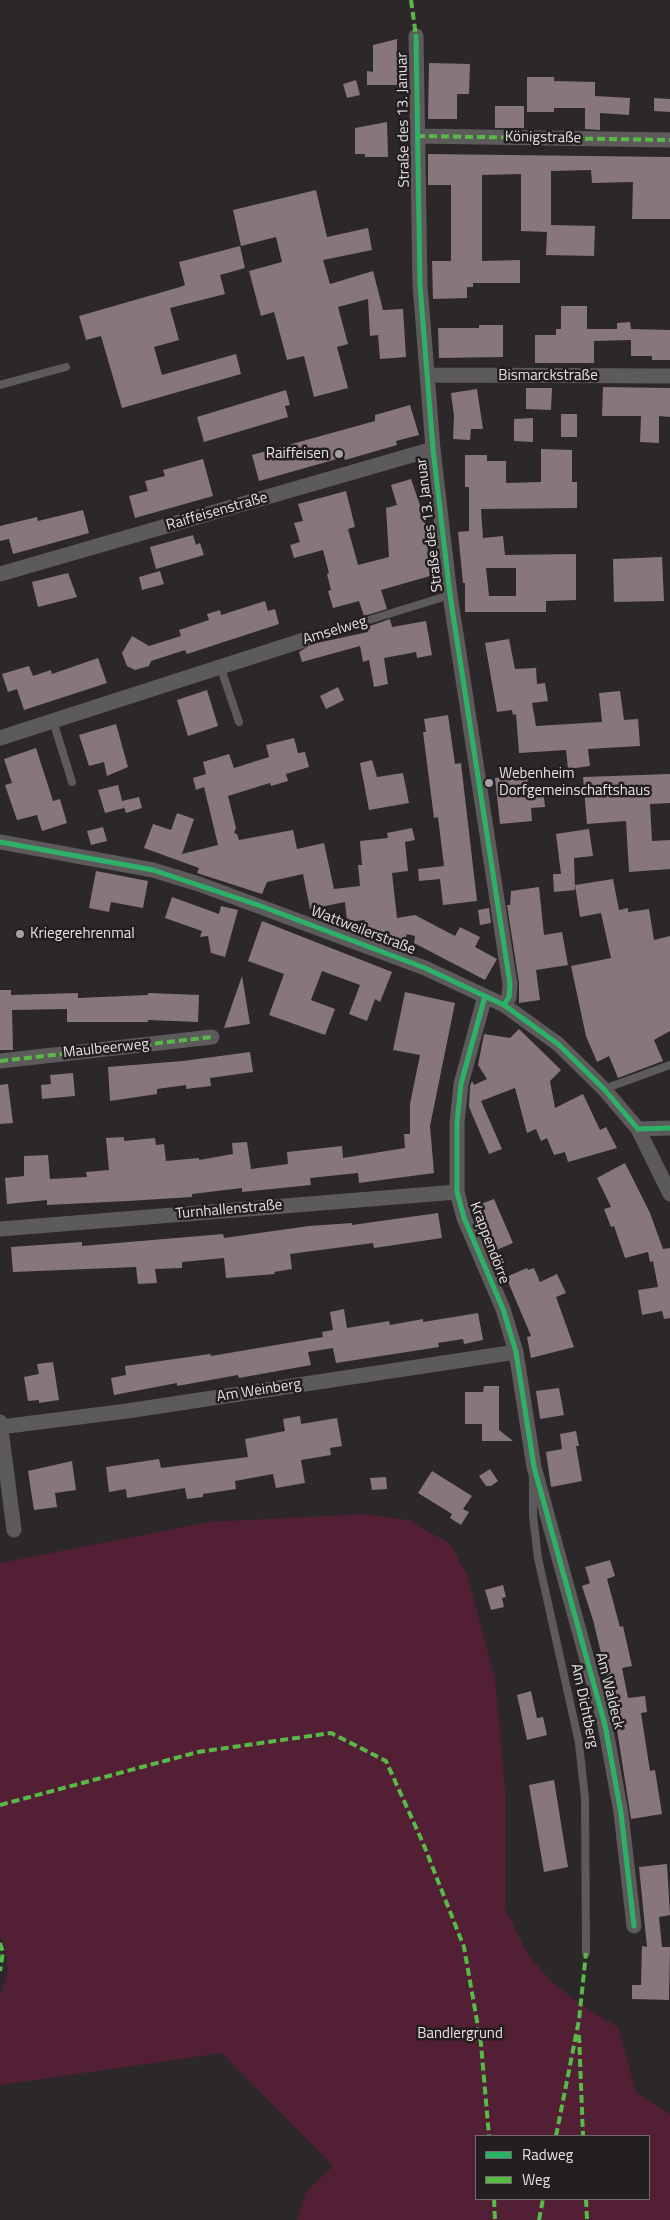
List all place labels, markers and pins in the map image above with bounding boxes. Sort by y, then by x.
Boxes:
place label: Raiffeisen [266,445,329,463]
marker: Raiffeisen [333,448,345,460]
place label: Webenheim Dorfgemeinschaftshaus [499,765,650,800]
marker: Webenheim Dorfgemeinschaftshaus [483,777,495,789]
place label: Kriegerehrenmal [30,925,135,943]
marker: Kriegerehrenmal [14,928,26,940]

